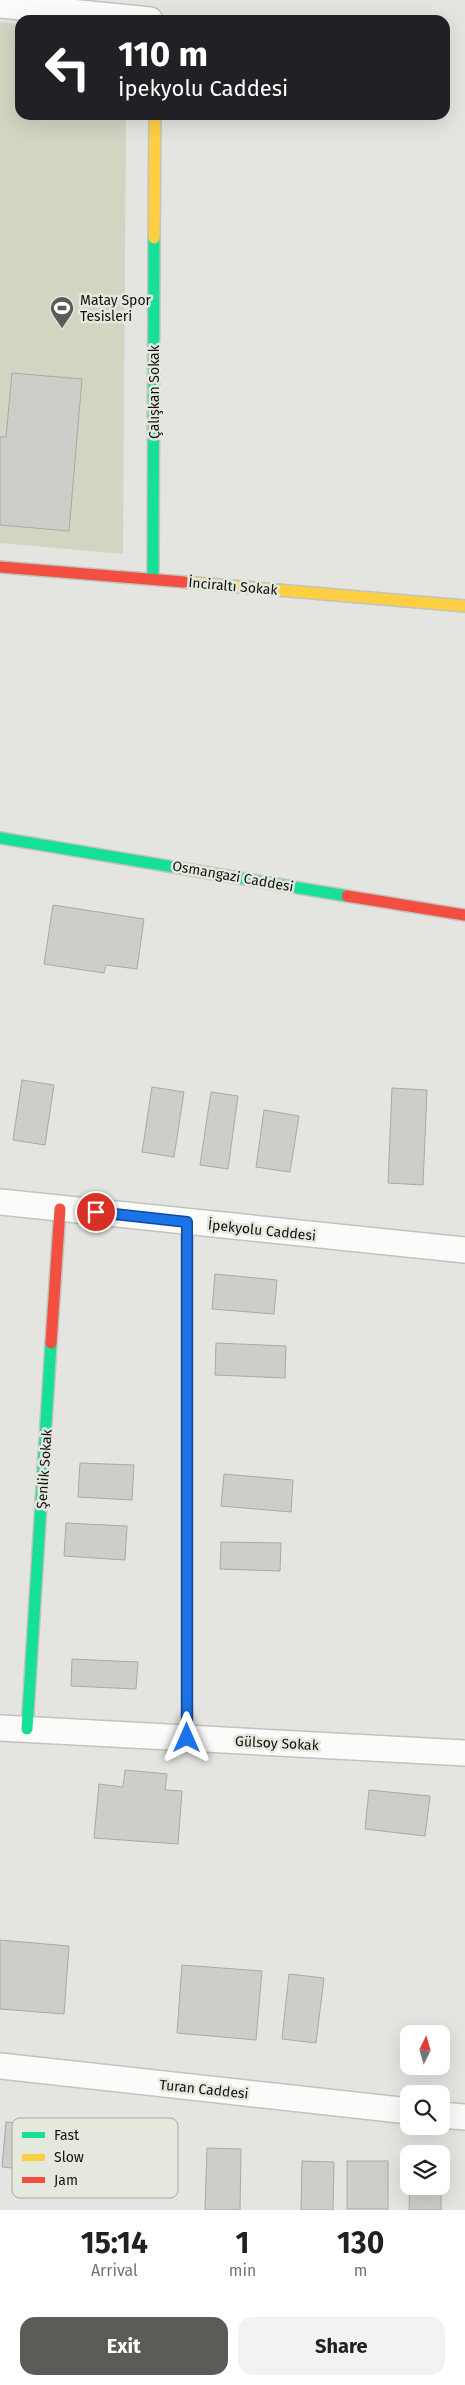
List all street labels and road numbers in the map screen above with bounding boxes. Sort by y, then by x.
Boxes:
street label: Çalışkan Sokak [146,344,163,439]
street label: İnciraltı Sokak [188,573,279,599]
street label: Osmangazi Caddesi [171,857,295,896]
street label: İpekyolu Caddesi [207,1215,317,1245]
street label: Şenlik Sokak [33,1428,56,1510]
street label: Gülsoy Sokak [235,1733,320,1754]
street label: Turan Caddesi [159,2076,249,2103]

